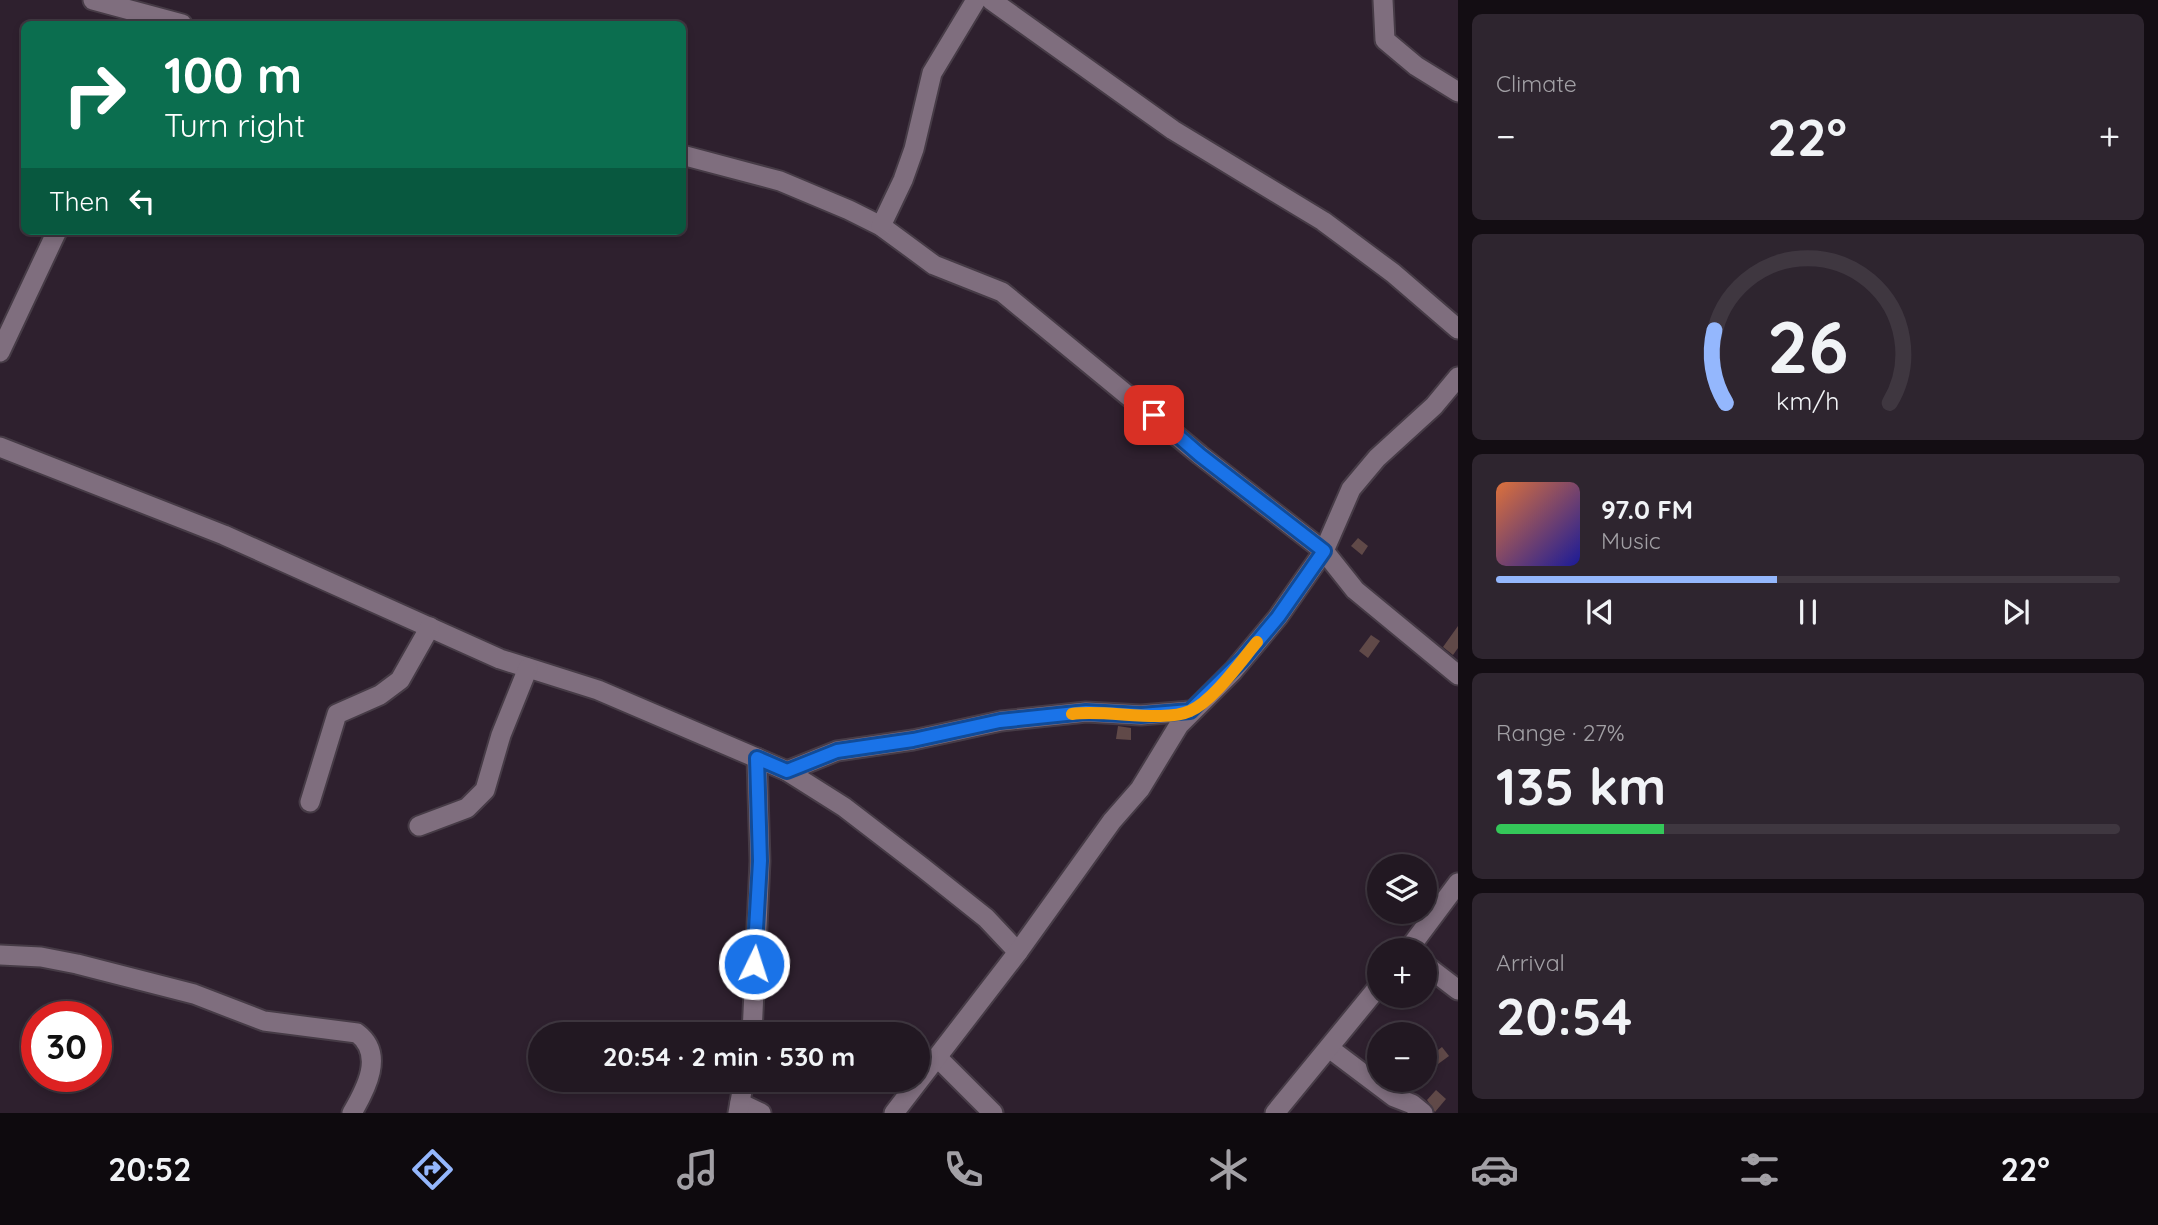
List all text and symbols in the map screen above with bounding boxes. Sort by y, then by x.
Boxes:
text: 100 m [164,44,302,105]
icon: right [49,49,140,140]
text: Climate [1496,69,1577,98]
text: 22° [1767,104,1847,169]
text: Turn right [164,105,305,145]
text: − [1496,112,1516,160]
text: + [2099,112,2120,160]
icon: left [123,182,161,220]
text: Then [49,185,109,218]
text: 26 [1767,300,1849,391]
text: km/h [1776,384,1840,415]
pin [1124,385,1184,445]
icon: arrive [1135,396,1173,434]
text: 97.0 FM [1601,493,1693,526]
text: Music [1601,526,1661,555]
icon: previous [1581,593,1619,631]
icon: pause [1789,593,1827,631]
icon: next [1997,593,2035,631]
text: Range · 27% [1496,718,1625,747]
text: 135 km [1496,753,1666,818]
map controls [1367,854,1437,1092]
button: layers [1367,854,1437,924]
position arrow [717,927,791,1001]
button: + [1367,938,1437,1008]
text: Arrival [1496,948,1565,977]
text: 20:54 [1496,983,1632,1048]
speed limit sign: 30 [21,1001,112,1092]
button: − [1367,1022,1437,1092]
text: 20:54 · 2 min · 530 m [603,1040,855,1073]
icon: directions [408,1145,457,1194]
icon: music [673,1145,722,1194]
icon: phone [939,1145,988,1194]
icon: climate [1204,1145,1253,1194]
icon: car [1470,1145,1519,1194]
icon: filters [1735,1145,1784,1194]
text: 20:52 [108,1149,191,1189]
text: 22° [2001,1149,2050,1189]

